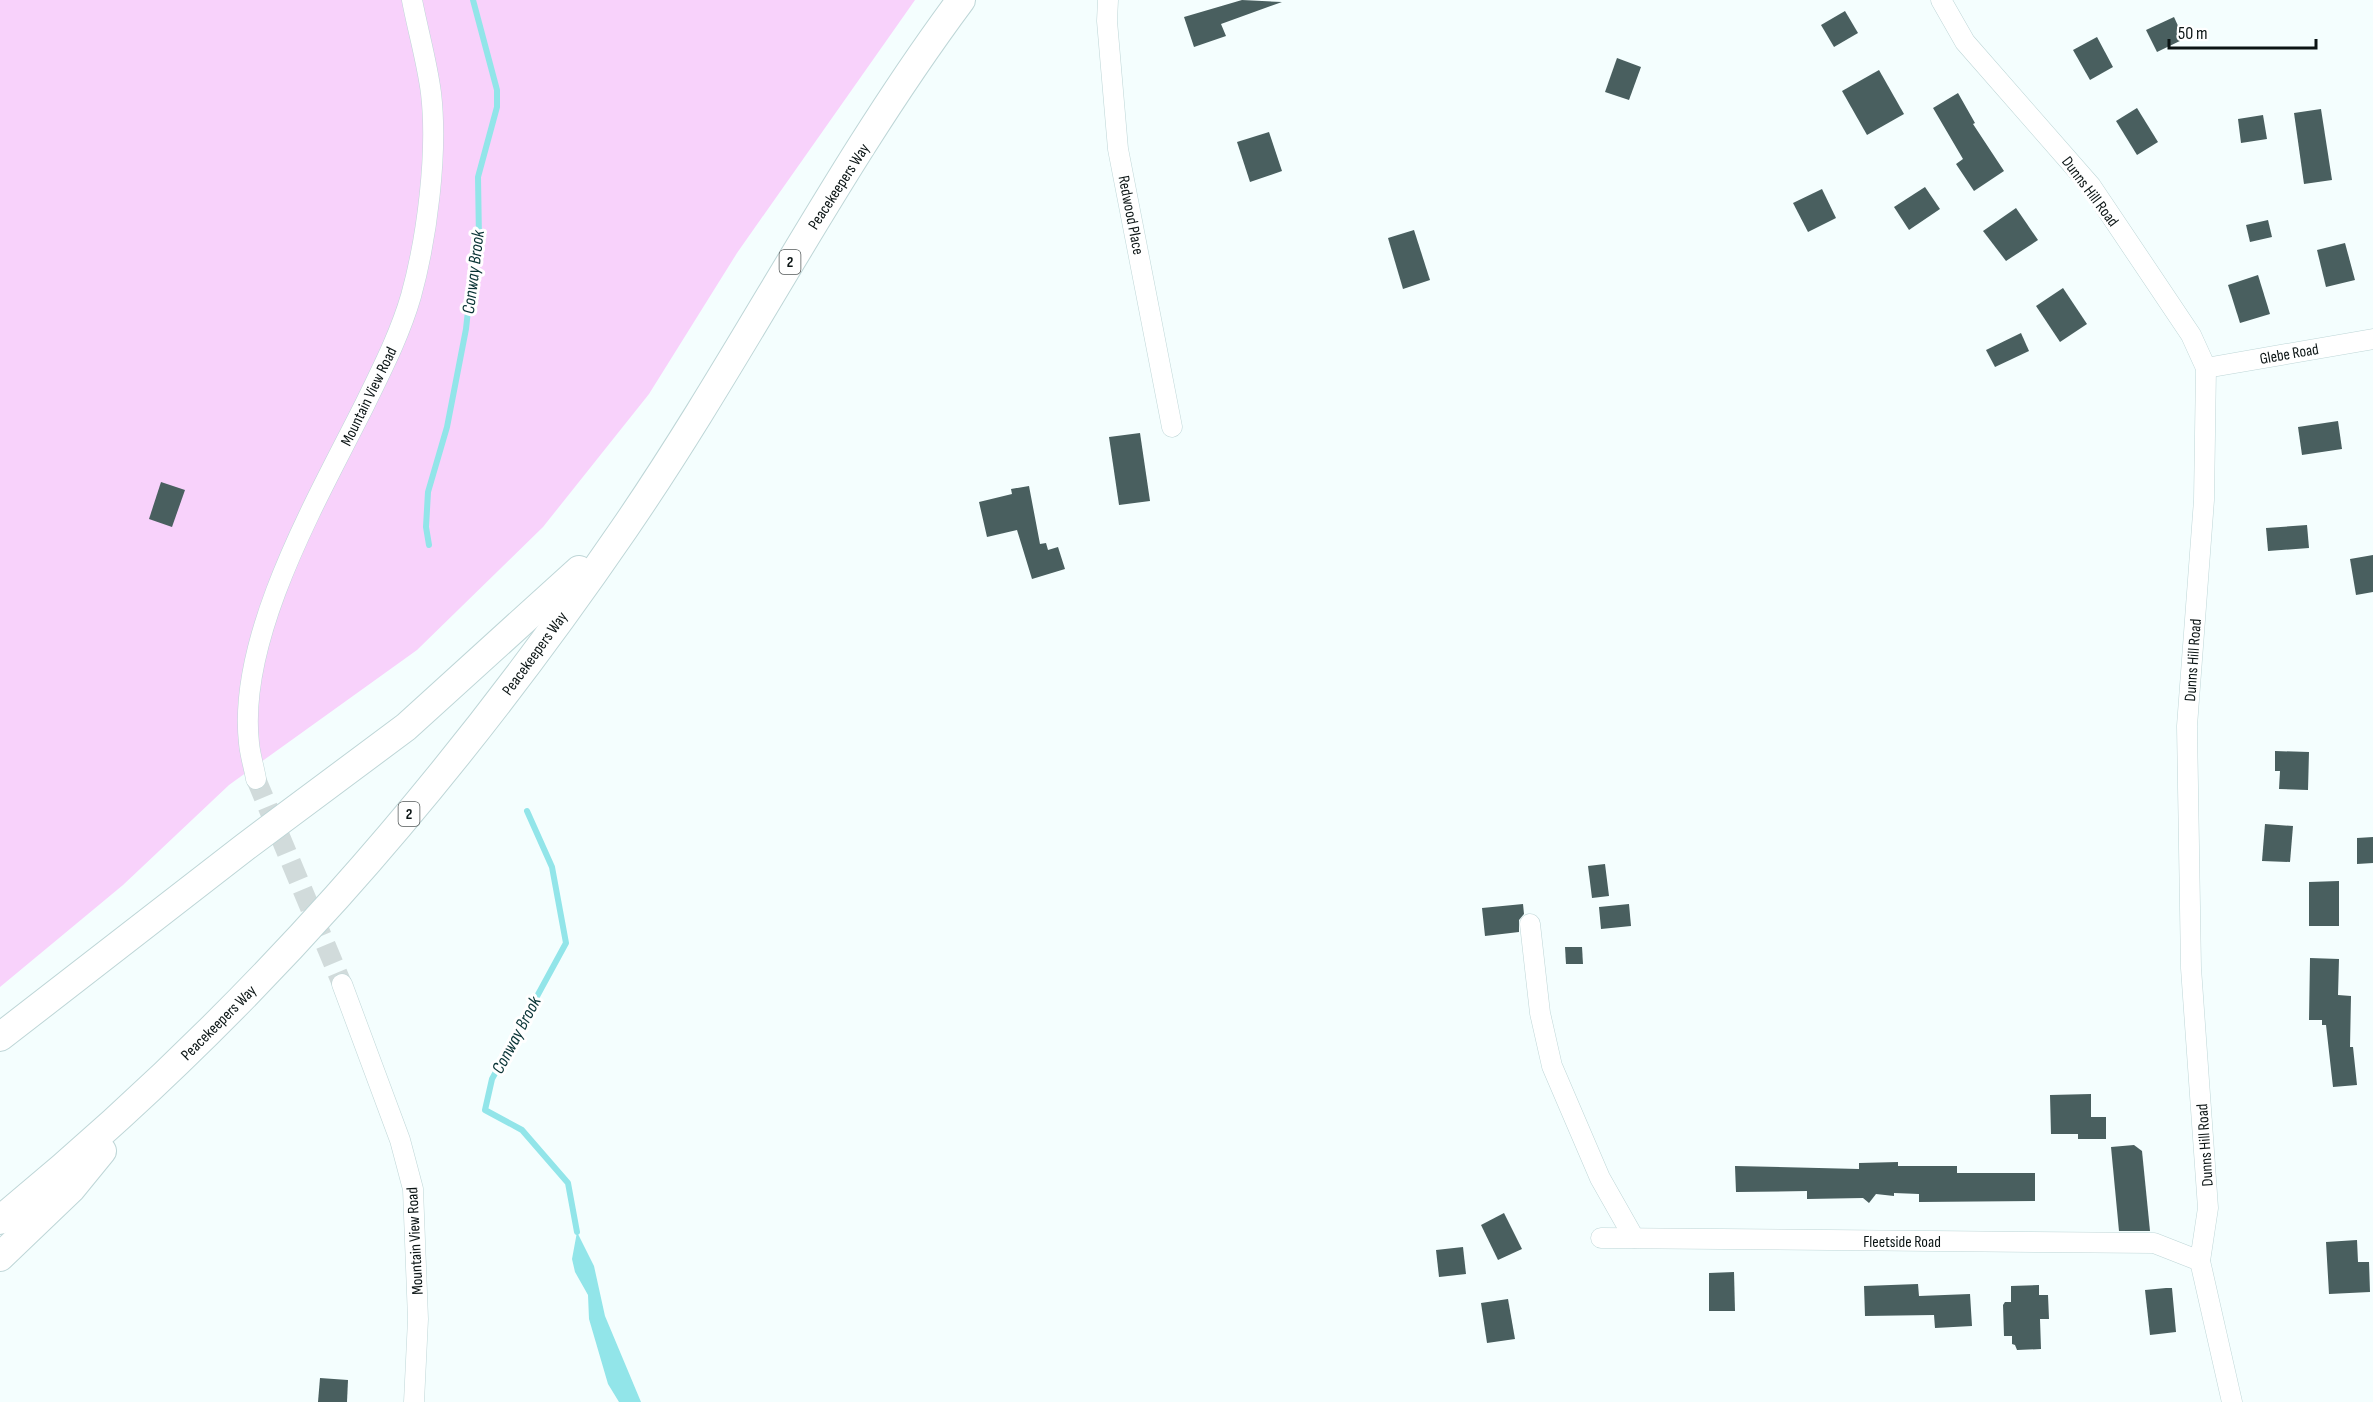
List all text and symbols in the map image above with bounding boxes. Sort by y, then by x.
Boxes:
scale bar [2169,12,2316,50]
text: 50 m [2178,23,2208,44]
street label: Peacekeepers Way [804,140,874,233]
street label: Dunns Hill Road [2057,153,2122,231]
street label: Redwood Place [1114,174,1148,257]
water label: Conway Brook [458,228,489,315]
road number: 2 [780,250,800,274]
street label: Glebe Road [2258,340,2320,369]
street label: Mountain View Road [337,344,402,449]
street label: Peacekeepers Way [499,608,572,699]
street label: Dunns Hill Road [2181,618,2206,702]
road number: 2 [398,802,420,826]
street label: Peacekeepers Way [177,981,261,1065]
water label: Conway Brook [487,992,546,1077]
street label: Dunns Hill Road [2193,1103,2218,1187]
street label: Mountain View Road [403,1187,428,1295]
street label: Fleetside Road [1863,1233,1941,1252]

